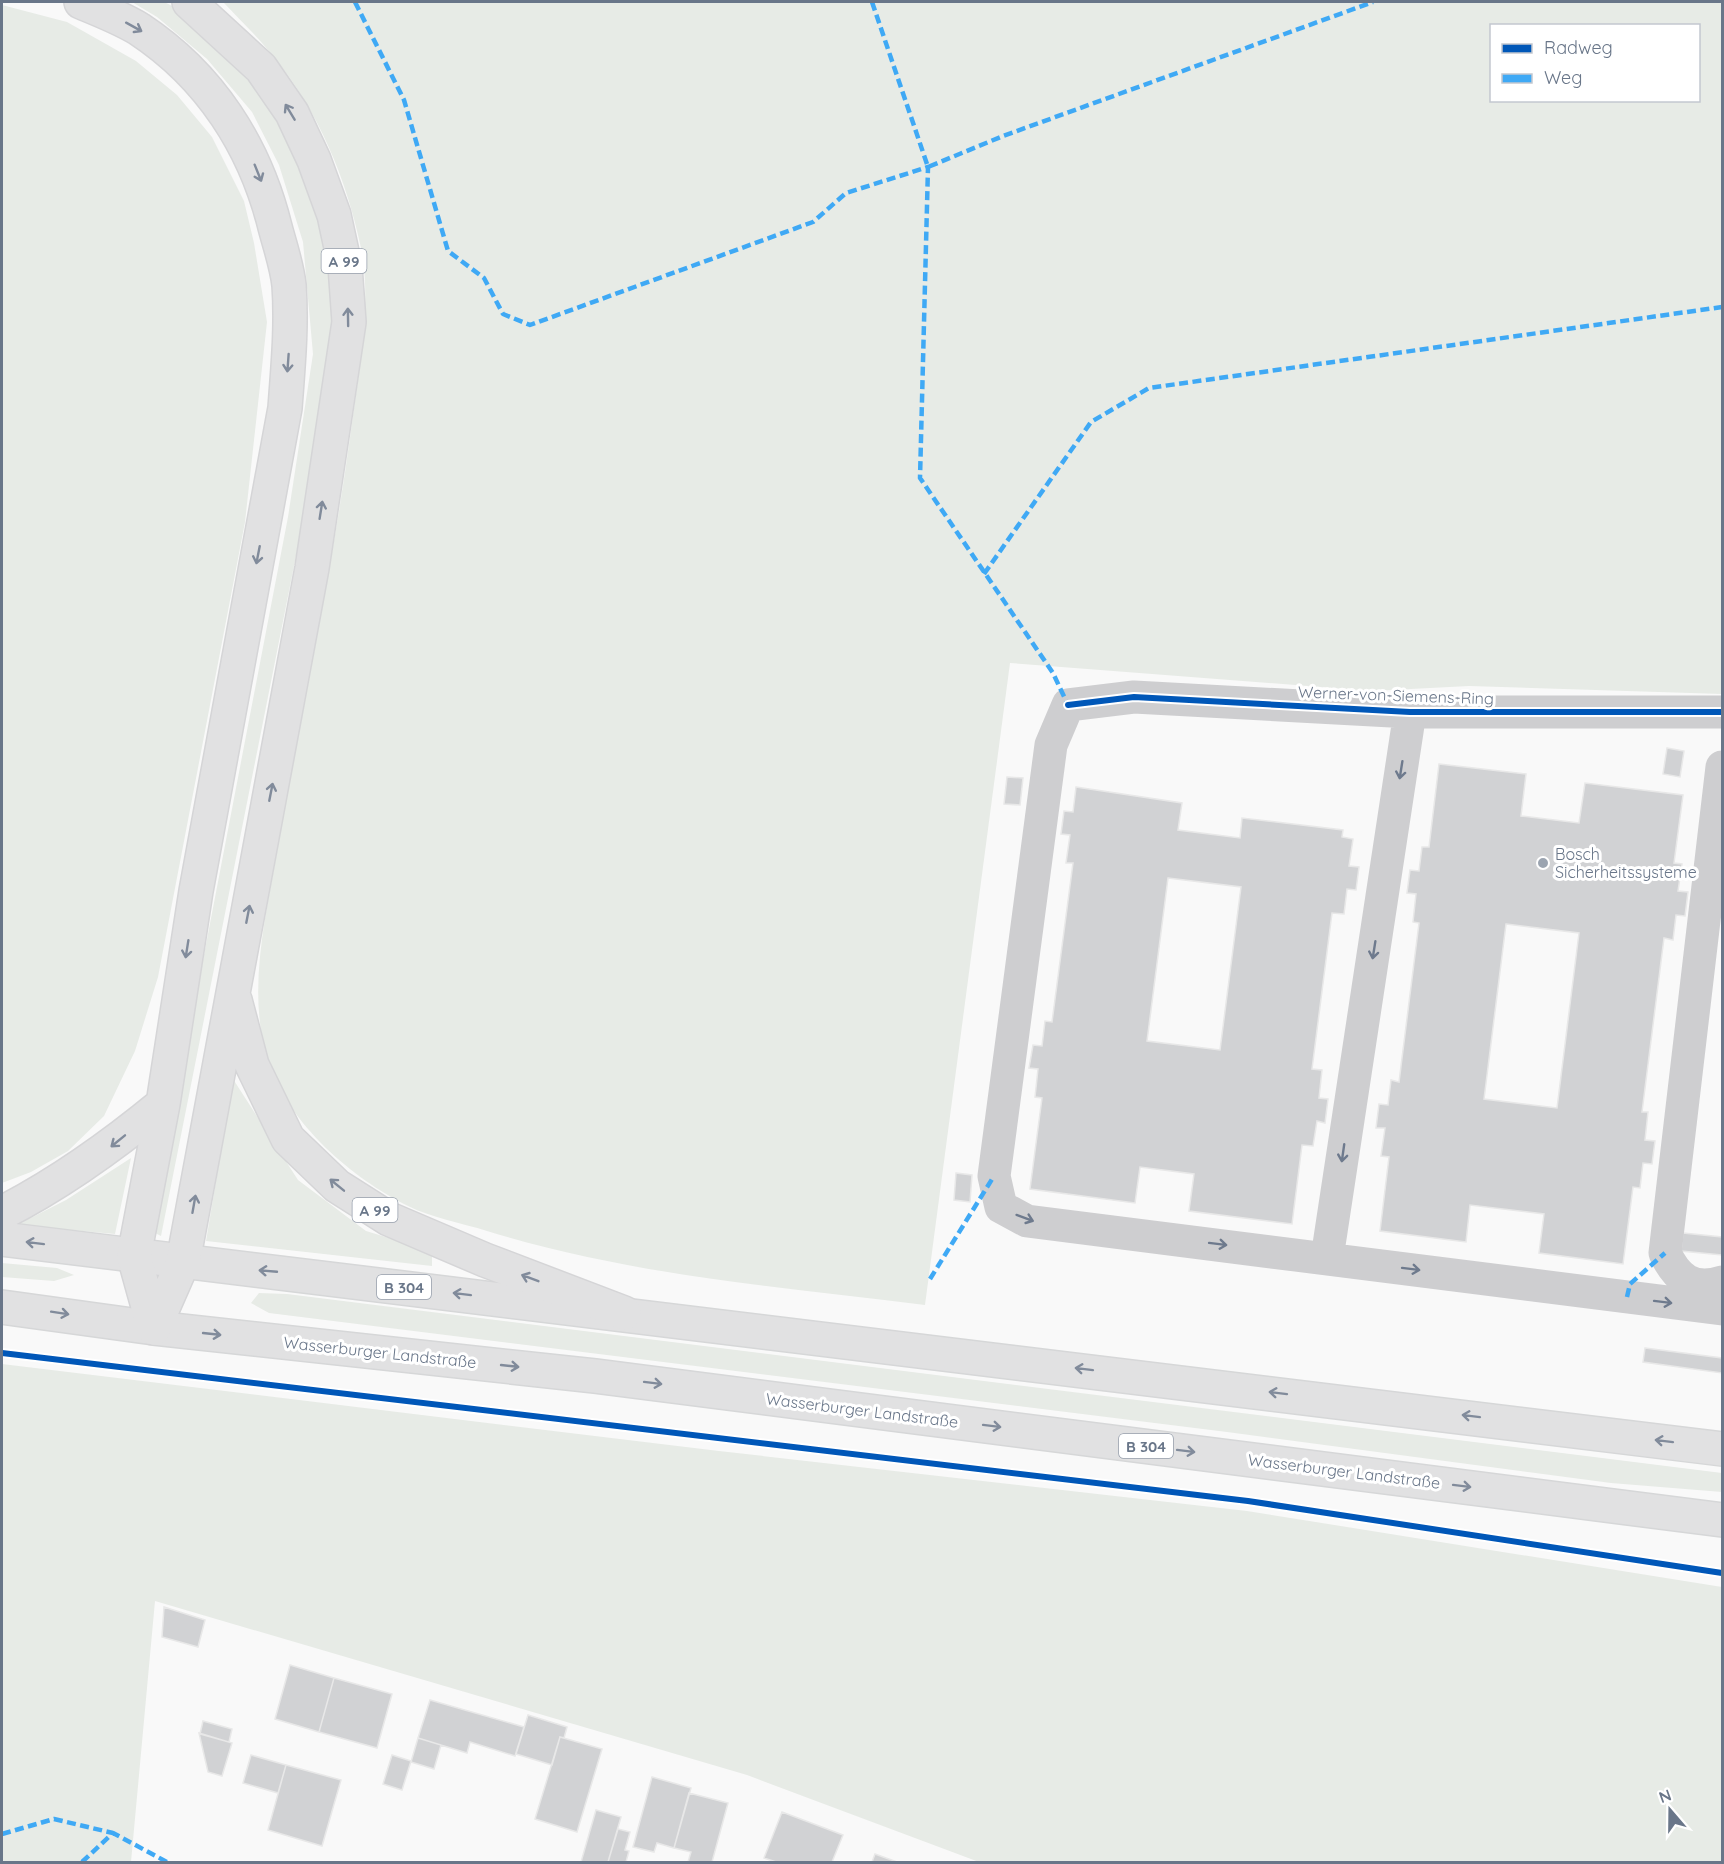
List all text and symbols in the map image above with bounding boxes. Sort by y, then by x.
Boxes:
one-way arrow [125,21,142,33]
legend [1490,24,1700,102]
text: Radweg [1544,36,1613,59]
text: Weg [1544,66,1582,89]
one-way arrow [284,104,296,121]
one-way arrow [253,163,264,181]
road number: A 99 [322,249,366,273]
one-way arrow [342,308,354,328]
one-way arrow [283,353,294,373]
one-way arrow [316,501,327,521]
one-way arrow [252,545,263,565]
street label: Werner-von-Siemens-Ring [1298,682,1494,708]
one-way arrow [1395,759,1406,779]
one-way arrow [265,782,276,802]
place label: Bosch Sicherheitssysteme [1555,844,1697,882]
marker: Bosch Sicherheitssysteme [1536,856,1550,870]
one-way arrow [243,905,254,924]
one-way arrow [181,938,192,958]
one-way arrow [1368,939,1379,959]
one-way arrow [111,1134,126,1148]
one-way arrow [1338,1143,1349,1162]
one-way arrow [329,1178,345,1191]
one-way arrow [189,1195,200,1215]
road number: A 99 [352,1198,398,1222]
one-way arrow [1015,1214,1034,1225]
one-way arrow [25,1238,45,1249]
one-way arrow [1207,1239,1227,1250]
one-way arrow [1401,1264,1421,1275]
one-way arrow [259,1265,279,1276]
one-way arrow [522,1271,540,1282]
road number: B 304 [377,1275,431,1299]
one-way arrow [453,1288,473,1299]
one-way arrow [1652,1297,1672,1308]
one-way arrow [49,1308,69,1319]
one-way arrow [201,1329,221,1340]
street label: Wasserburger Landstraße [283,1332,477,1372]
one-way arrow [500,1361,520,1372]
one-way arrow [1075,1363,1094,1374]
one-way arrow [643,1378,662,1389]
one-way arrow [1268,1387,1288,1398]
street label: Wasserburger Landstraße [765,1388,959,1432]
one-way arrow [1462,1411,1482,1422]
one-way arrow [982,1421,1002,1432]
road number: B 304 [1119,1434,1173,1458]
one-way arrow [1655,1436,1675,1447]
one-way arrow [1175,1446,1195,1457]
street label: Wasserburger Landstraße [1247,1449,1441,1493]
one-way arrow [1452,1481,1472,1492]
north arrow [1640,1780,1700,1840]
text: N [1656,1784,1674,1807]

